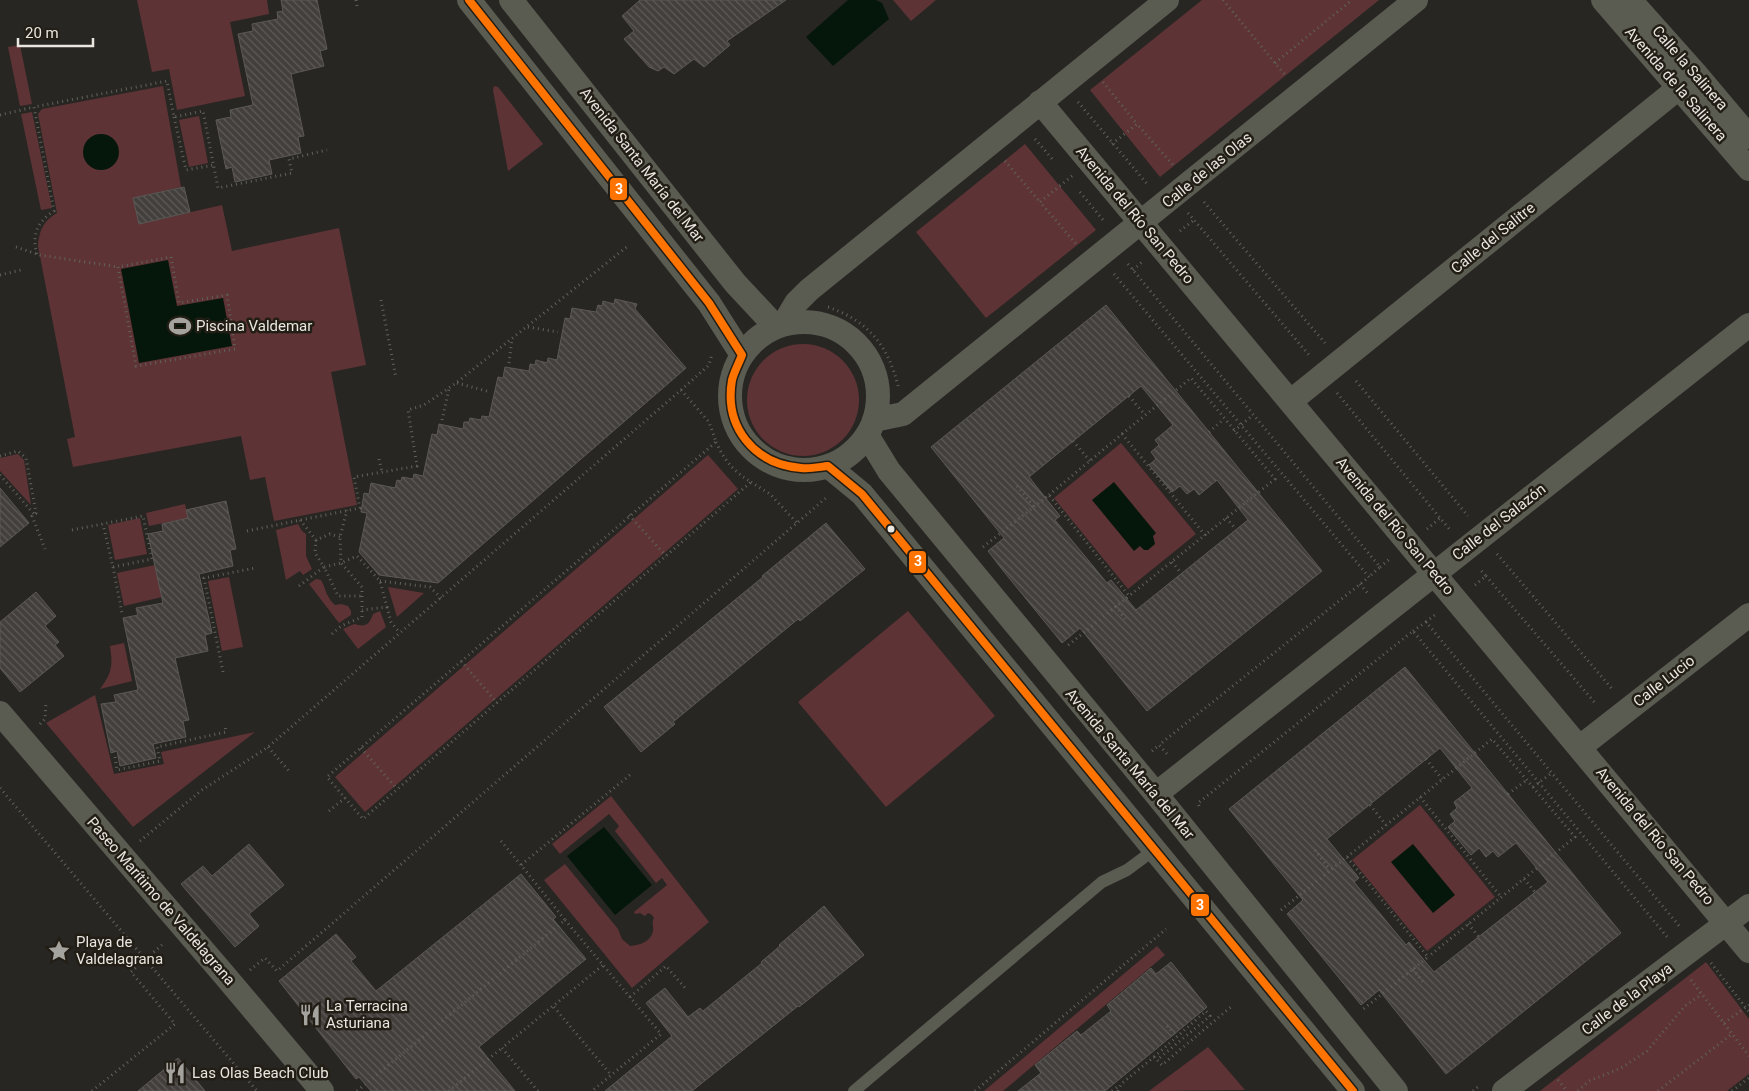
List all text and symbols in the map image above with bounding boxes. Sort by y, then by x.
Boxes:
scale bar [18,15,92,47]
street label: Calle la Salinera [1648,22,1732,114]
street label: Avenida de la Salinera [1621,23,1731,145]
text: 20 m [25,24,59,42]
street label: Avenida Santa María del Mar [576,84,708,246]
street label: Calle de las Olas [1159,128,1255,212]
street label: Avenida del Río San Pedro [1072,143,1198,287]
line badge: 3 [609,177,628,201]
text: 3 [615,181,623,197]
street label: Calle del Salitre [1447,199,1539,277]
sports icon: Piscina Valdemar [167,313,193,339]
place label: Piscina Valdemar [196,317,312,335]
street label: Avenida del Río San Pedro [1332,454,1458,598]
street label: Calle del Salazón [1449,480,1549,564]
unlabelled marker [886,524,896,534]
line badge: 3 [908,550,927,574]
text: 3 [914,553,922,569]
street label: Calle Lucio [1630,651,1698,711]
street label: Avenida Santa María del Mar [1062,685,1198,843]
street label: Avenida del Río San Pedro [1592,764,1718,908]
street label: Paseo Marítimo de Valdelagrana [83,813,239,989]
line badge: 3 [1190,893,1210,917]
text: 3 [1196,897,1204,913]
place label: Playa de Valdelagrana [76,933,163,968]
place icon: Playa de Valdelagrana [46,938,72,964]
street label: Calle de la Playa [1578,959,1676,1039]
place label: La Terracina Asturiana [326,997,408,1032]
restaurant icon: La Terracina Asturiana [297,1002,323,1028]
restaurant icon: Las Olas Beach Club [162,1060,188,1086]
place label: Las Olas Beach Club [192,1064,329,1082]

